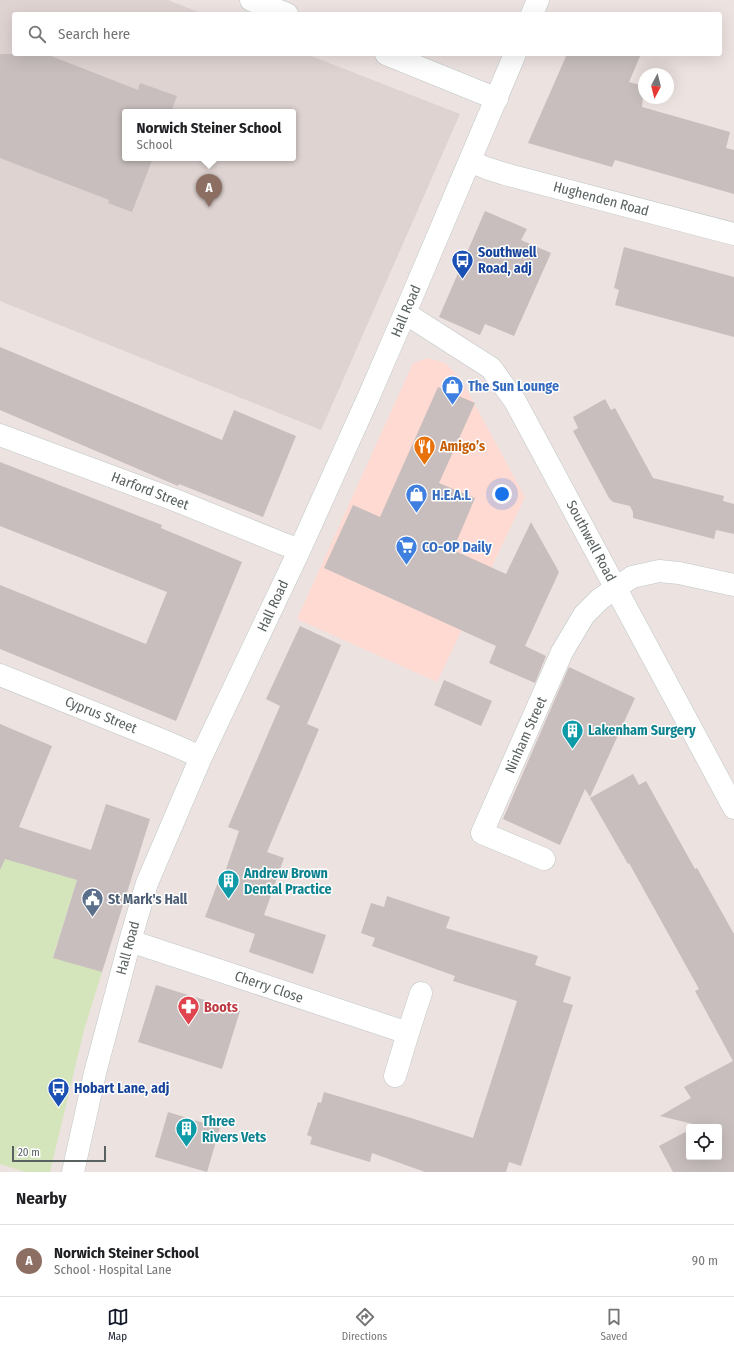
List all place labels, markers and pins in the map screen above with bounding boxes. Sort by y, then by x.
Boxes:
pin: A [196,174,222,207]
place label: Southwell Road, adj [478,244,537,277]
bus stop icon: Southwell Road, adj [449,247,475,280]
shop icon: The Sun Lounge [439,373,465,406]
place label: The Sun Lounge [468,378,559,395]
restaurant icon: Amigo’s [411,433,437,466]
place label: Amigo’s [439,438,485,455]
shop icon: H.E.A.L [404,482,430,515]
place label: H.E.A.L [432,487,472,504]
supermarket icon: CO-OP Daily [393,534,419,567]
place label: CO-OP Daily [422,539,492,556]
building icon: Lakenham Surgery [559,717,585,750]
place label: Lakenham Surgery [588,722,696,739]
place label: Andrew Brown Dental Practice [243,865,332,898]
building icon: Andrew Brown Dental Practice [216,868,242,901]
public building icon: St Mark's Hall [79,886,105,919]
place label: St Mark's Hall [108,891,188,908]
pharmacy icon: Boots [176,994,202,1027]
place label: Boots [204,999,238,1016]
bus stop icon: Hobart Lane, adj [46,1075,72,1108]
place label: Hobart Lane, adj [74,1080,170,1097]
place label: Three Rivers Vets [202,1113,266,1146]
building icon: Three Rivers Vets [173,1116,199,1149]

